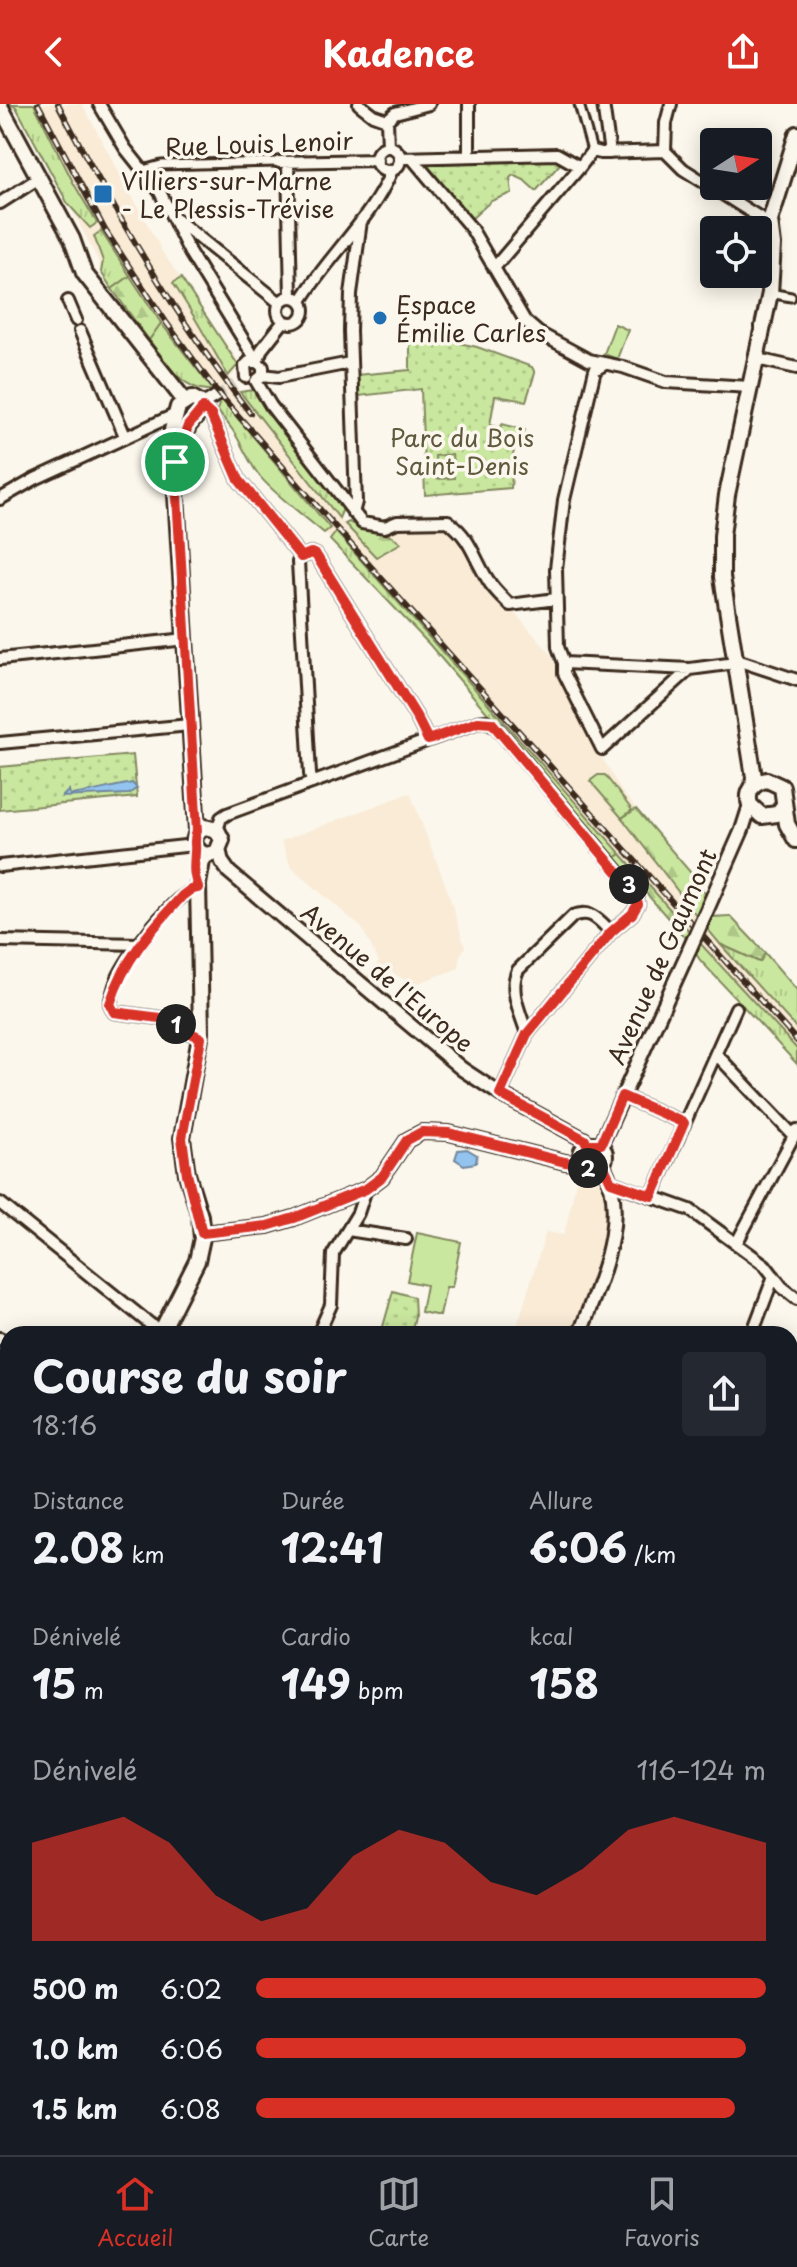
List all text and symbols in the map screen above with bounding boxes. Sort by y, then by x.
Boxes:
text: Kadence [323,25,474,79]
icon: back [32,30,76,74]
icon: share [721,30,765,74]
street label: Rue Louis Lenoir [164,122,354,164]
north arrow [700,128,772,200]
map controls [700,128,772,288]
place label: Villiers-sur-Marne - Le Plessis-Trévise [121,162,334,226]
marker: Villiers-sur-Marne - Le Plessis-Trévise [92,183,114,205]
button: locate [700,216,772,288]
place label: Espace Émilie Carles [396,286,546,350]
marker: Espace Émilie Carles [371,309,389,327]
park label: Parc du Bois Saint-Denis [390,419,534,483]
pin [141,428,209,496]
icon: arrive [153,440,197,484]
street label: Avenue de Gaumont [597,842,725,1070]
pin: 3 [609,864,649,904]
text: 3 [622,867,636,900]
street label: Avenue de l'Europe [294,894,482,1060]
pin: 1 [156,1004,196,1044]
text: 1 [171,1007,181,1040]
pin: 2 [568,1148,608,1188]
text: 2 [580,1151,596,1184]
text: Course du soir [32,1342,347,1408]
button: share [682,1352,766,1436]
text: 18:16 [32,1405,97,1444]
text: Distance [32,1483,124,1516]
text: Durée [281,1483,345,1516]
text: Allure [529,1483,593,1516]
text: 2.08 [32,1516,124,1577]
text: 12:41 [281,1516,384,1577]
text: 6:06 [529,1516,627,1577]
text: km [124,1537,165,1570]
text: /km [627,1537,676,1570]
text: Dénivelé [32,1619,121,1652]
text: Cardio [281,1619,351,1652]
text: kcal [529,1619,573,1652]
text: 15 [32,1652,77,1713]
text: 149 [281,1652,351,1713]
text: 158 [529,1652,599,1713]
text: m [77,1673,104,1706]
text: bpm [351,1673,404,1706]
text: Dénivelé [32,1750,137,1789]
text: 116–124 m [637,1750,766,1789]
text: 500 m [32,1969,118,2008]
text: 6:02 [160,1969,222,2008]
text: 1.0 km [32,2029,119,2068]
text: 6:06 [160,2029,223,2068]
text: 1.5 km [32,2089,118,2128]
text: 6:08 [160,2089,221,2128]
tab: Accueil [97,2172,173,2253]
tab: Carte [368,2172,429,2253]
tab: Favoris [624,2172,700,2253]

